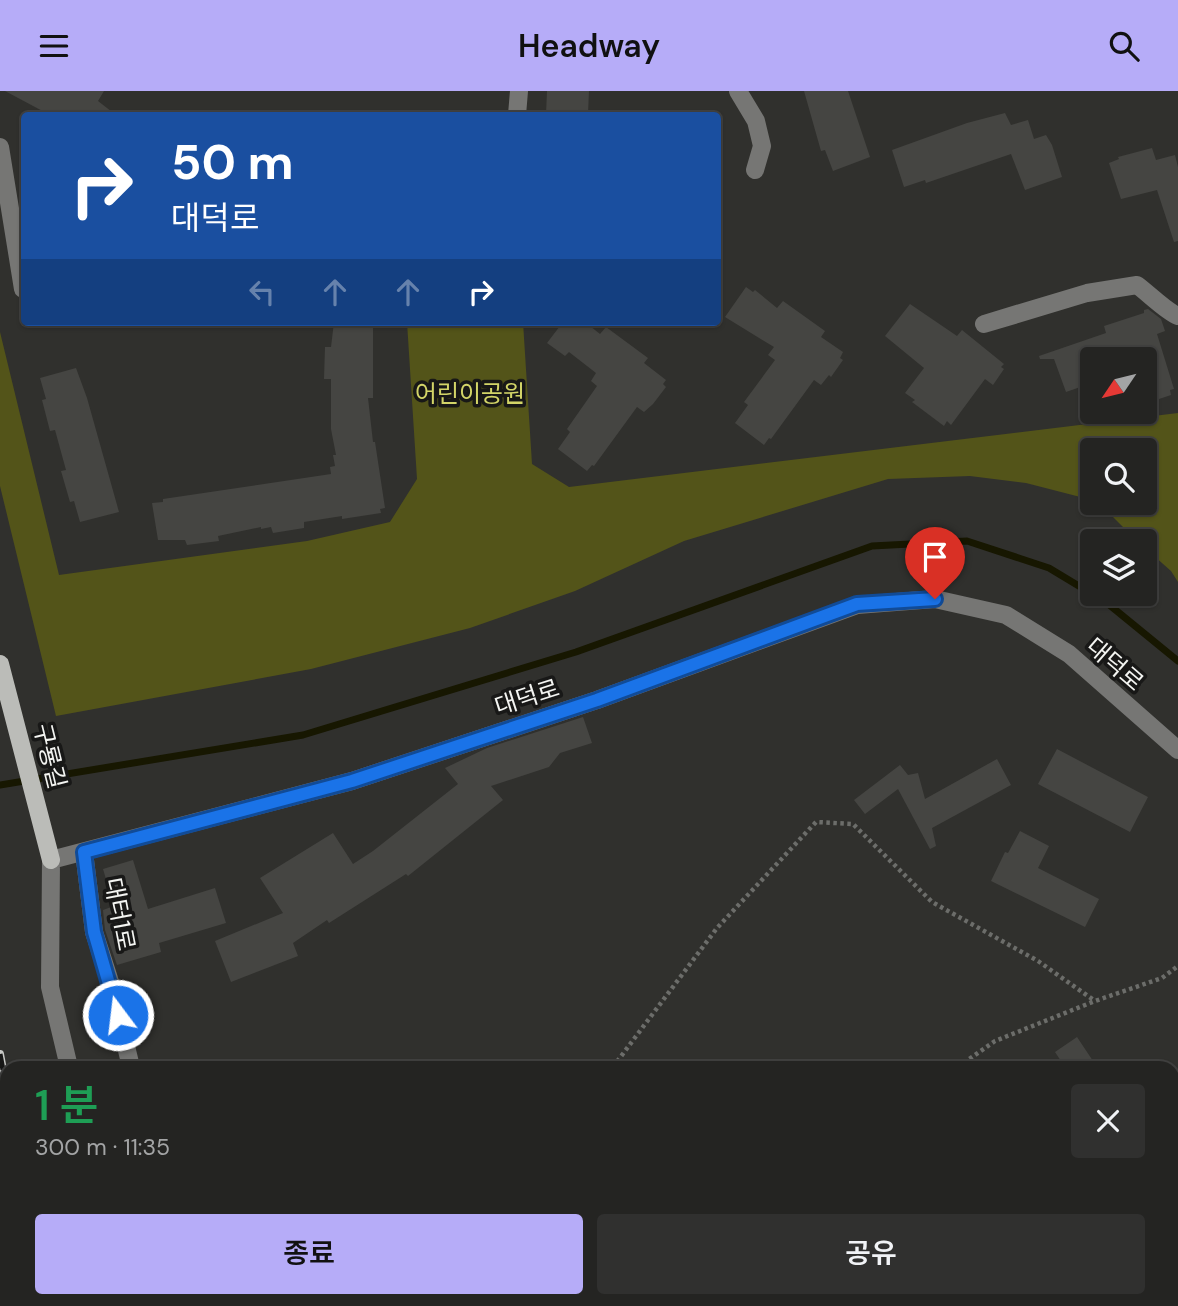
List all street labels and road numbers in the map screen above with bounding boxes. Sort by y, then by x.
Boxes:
street label: 대덕로 [1080,631,1150,697]
street label: 대덕로 [491,672,563,722]
street label: 구룡길 [27,720,73,792]
street label: 대터1로 [98,875,142,953]

